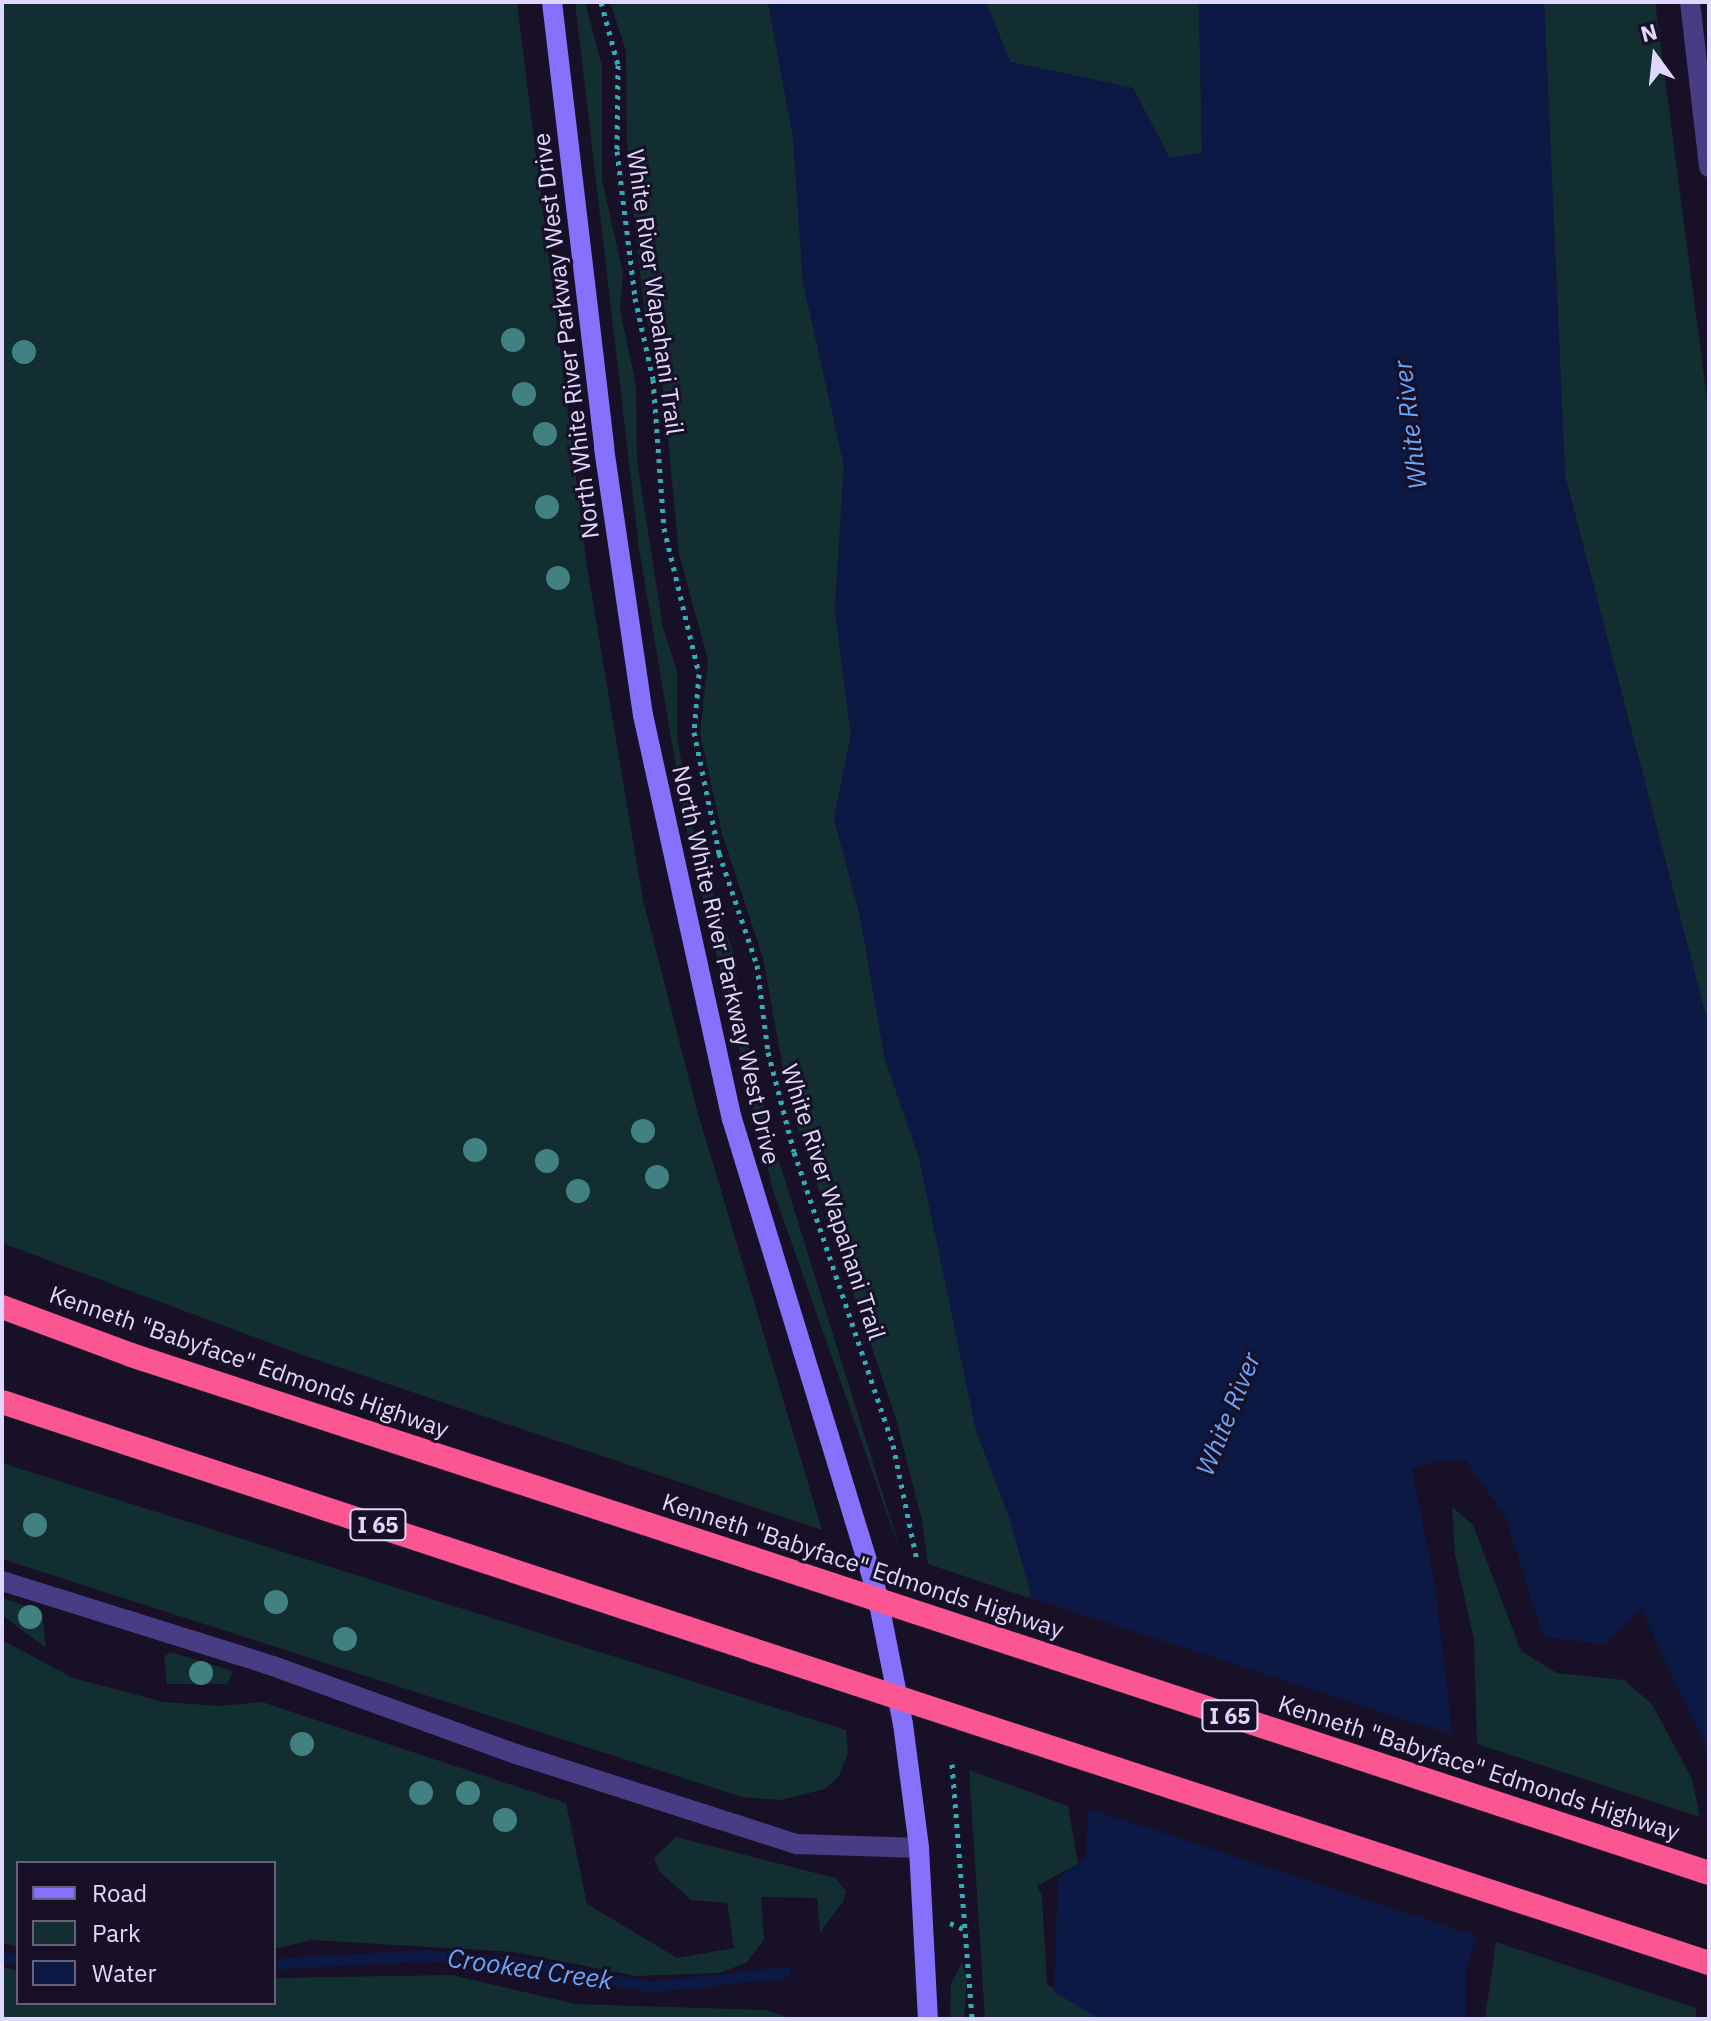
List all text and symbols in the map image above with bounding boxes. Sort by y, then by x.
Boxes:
north arrow [1615,16,1695,96]
text: N [1637,16,1660,48]
street label: North White River Parkway West Drive [527,132,605,540]
street label: White River Wapahani Trail [621,147,689,437]
water label: White River [1387,359,1433,491]
street label: North White River Parkway West Drive [666,763,786,1167]
street label: White River Wapahani Trail [775,1061,891,1343]
street label: Kenneth "Babyface" Edmonds Highway [46,1280,452,1444]
water label: White River [1189,1348,1267,1480]
street label: Kenneth "Babyface" Edmonds Highway [659,1487,1067,1645]
road number: I 65 [348,1507,408,1543]
street label: Kenneth "Babyface" Edmonds Highway [1275,1689,1683,1847]
road number: I 65 [1200,1698,1260,1734]
legend [16,1861,276,2005]
text: Road [92,1877,147,1909]
text: Park [92,1917,141,1949]
water label: Crooked Creek [446,1942,614,1996]
text: Water [92,1957,156,1989]

